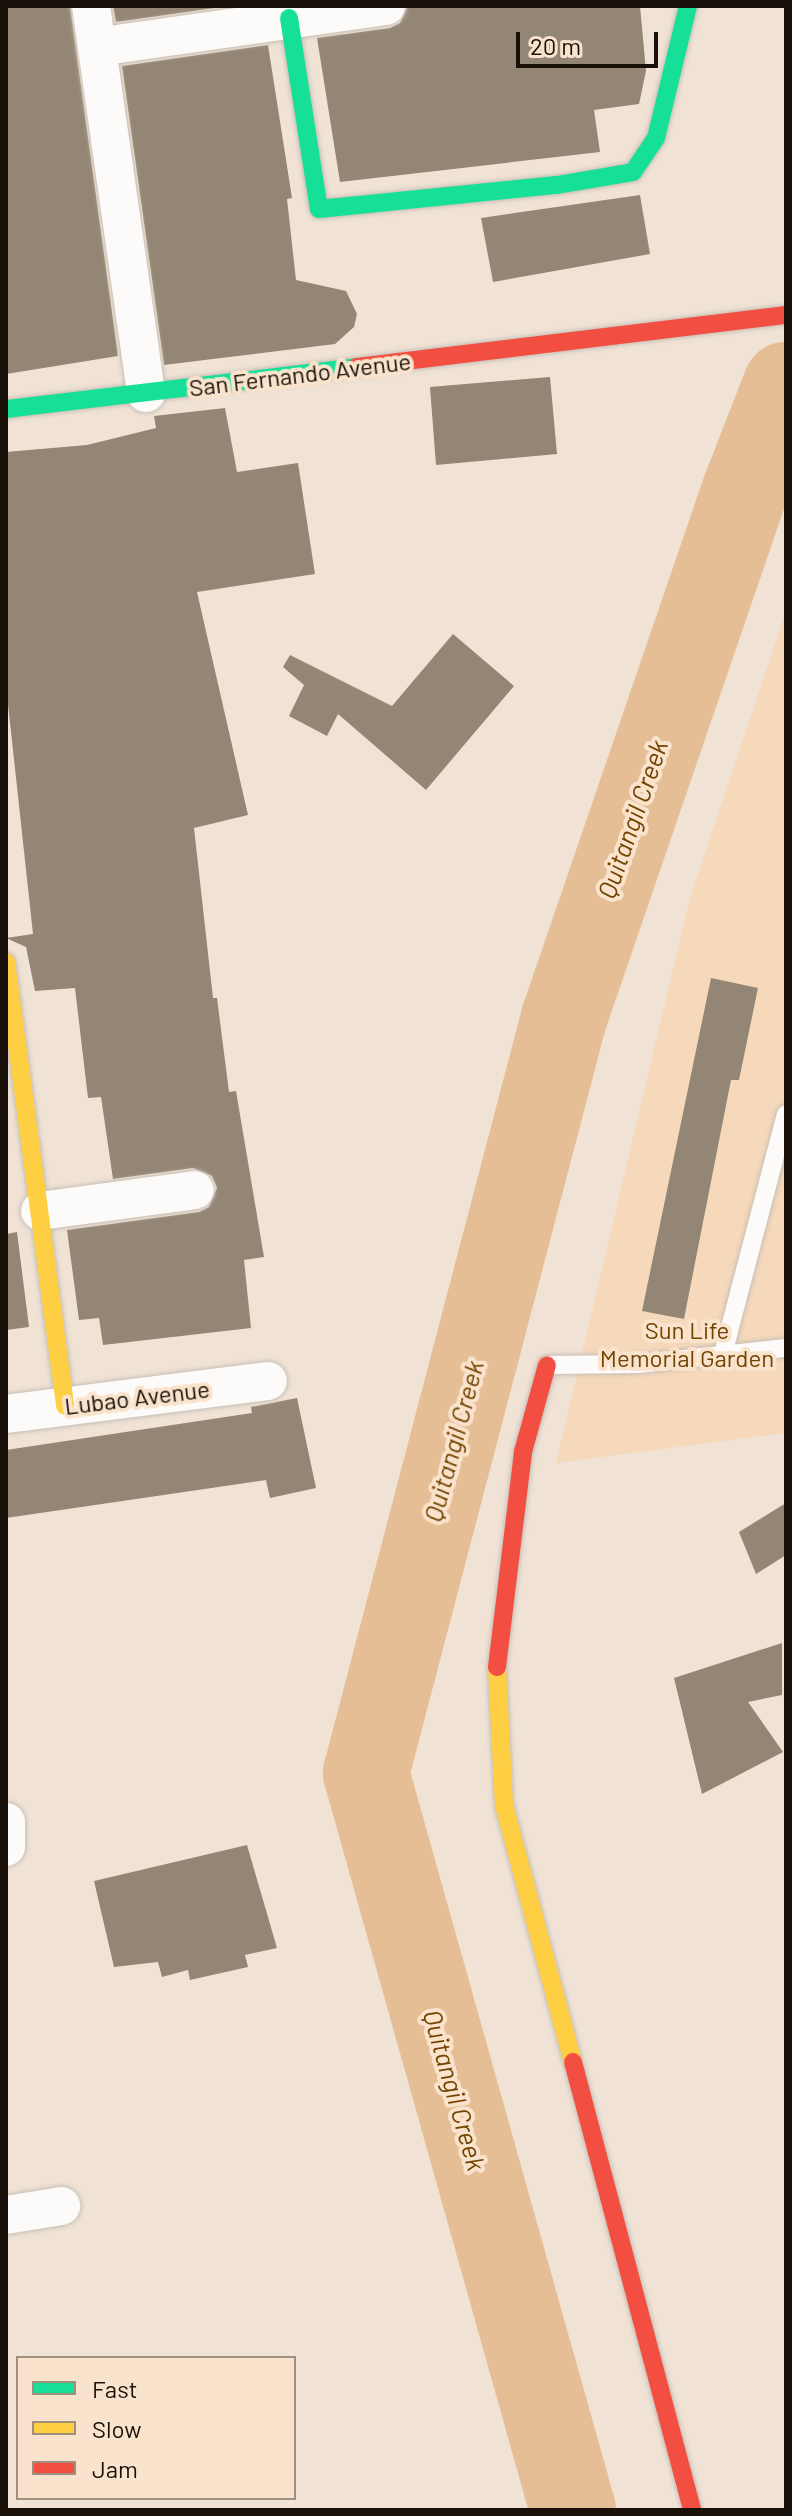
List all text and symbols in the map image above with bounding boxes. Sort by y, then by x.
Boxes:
scale bar [520,16,662,66]
text: 20 m [530,31,581,60]
street label: San Fernando Avenue [187,346,413,402]
water label: Quitangil Creek [590,736,674,902]
park label: Sun Life Memorial Garden [600,1316,774,1372]
water label: Quitangil Creek [417,1357,489,1525]
street label: Lubao Avenue [63,1374,211,1420]
water label: Quitangil Creek [417,2006,493,2174]
legend [16,2356,296,2500]
text: Fast [92,2374,137,2403]
text: Slow [92,2414,141,2443]
text: Jam [92,2454,138,2483]

